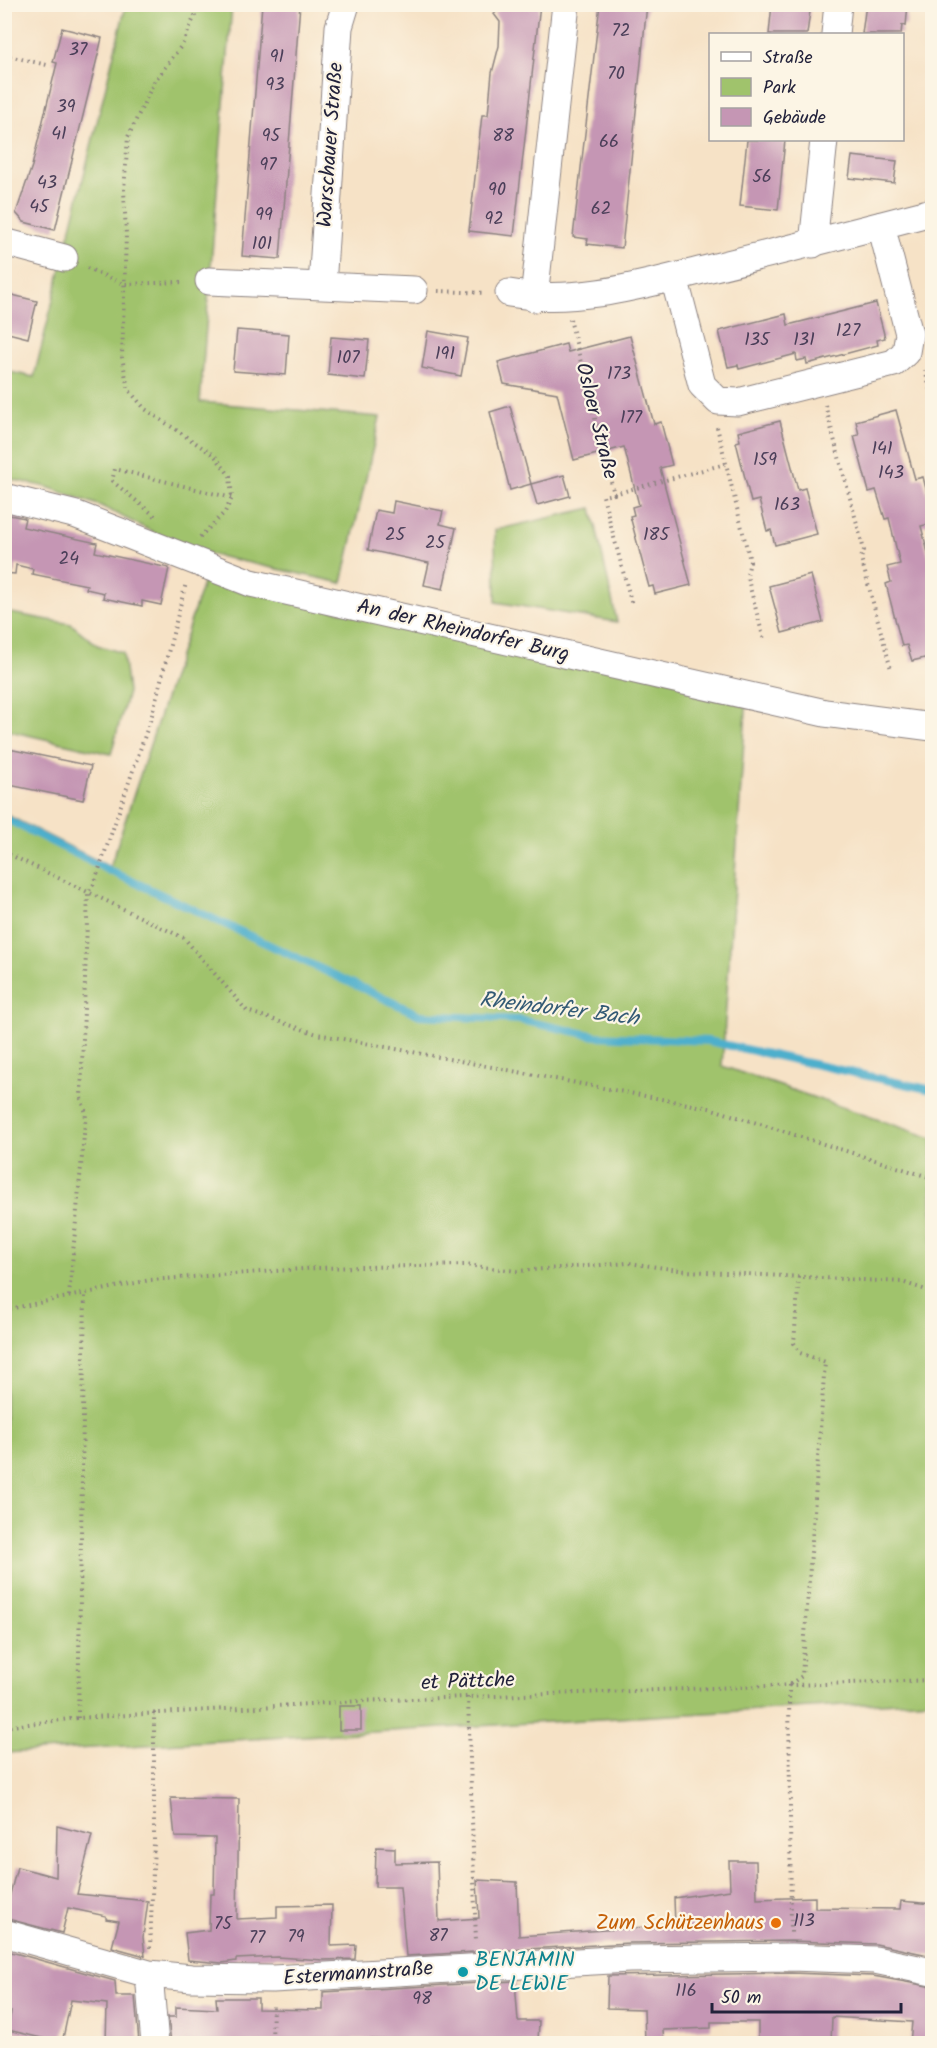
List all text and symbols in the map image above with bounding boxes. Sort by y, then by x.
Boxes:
house number: 72 [612,17,630,46]
legend [709,33,904,141]
house number: 37 [69,36,88,65]
house number: 91 [270,43,284,72]
text: Straße [763,44,813,73]
house number: 70 [607,60,625,89]
street label: Warschauer Straße [309,61,353,229]
house number: 93 [265,71,285,100]
text: Park [763,74,796,103]
house number: 39 [56,93,76,122]
text: Gebäude [763,104,826,133]
house number: 41 [51,120,67,149]
house number: 95 [262,122,282,151]
house number: 88 [492,122,514,151]
house number: 66 [599,128,619,157]
house number: 97 [259,151,277,180]
house number: 56 [752,163,772,192]
house number: 43 [37,169,57,198]
house number: 90 [488,176,506,205]
house number: 45 [29,193,50,222]
house number: 62 [591,195,611,224]
house number: 99 [255,201,273,230]
house number: 92 [484,205,504,234]
house number: 101 [252,230,272,259]
house number: 127 [836,317,861,346]
house number: 135 [744,326,771,355]
house number: 131 [793,326,815,355]
house number: 191 [435,340,455,369]
house number: 107 [337,344,360,373]
street label: Osloer Straße [566,359,627,483]
house number: 173 [607,360,631,389]
house number: 177 [620,404,643,433]
house number: 141 [871,435,893,464]
house number: 159 [753,446,777,475]
house number: 143 [878,459,904,488]
house number: 163 [774,491,800,520]
house number: 25 [385,521,406,550]
house number: 185 [643,521,670,550]
house number: 25 [425,529,446,558]
house number: 24 [59,545,79,574]
street label: An der Rheindorfer Burg [354,591,572,671]
water label: Rheindorfer Bach [478,983,643,1037]
street label: et Pättche [421,1664,516,1700]
place label: Zum Schützenhaus [596,1907,764,1940]
house number: 113 [793,1907,815,1936]
house number: 75 [214,1910,233,1939]
marker: Zum Schützenhaus [769,1916,783,1930]
house number: 87 [428,1922,448,1951]
house number: 79 [287,1923,305,1952]
house number: 77 [249,1924,266,1953]
place label: BENJAMIN DE LEWIE [475,1944,575,2001]
street label: Estermannstraße [282,1952,435,1996]
marker: BENJAMIN DE LEWIE [456,1965,470,1979]
scale bar [712,1976,901,2014]
house number: 116 [675,1977,697,2006]
text: 50 m [721,1984,761,2013]
house number: 98 [412,1985,432,2014]

